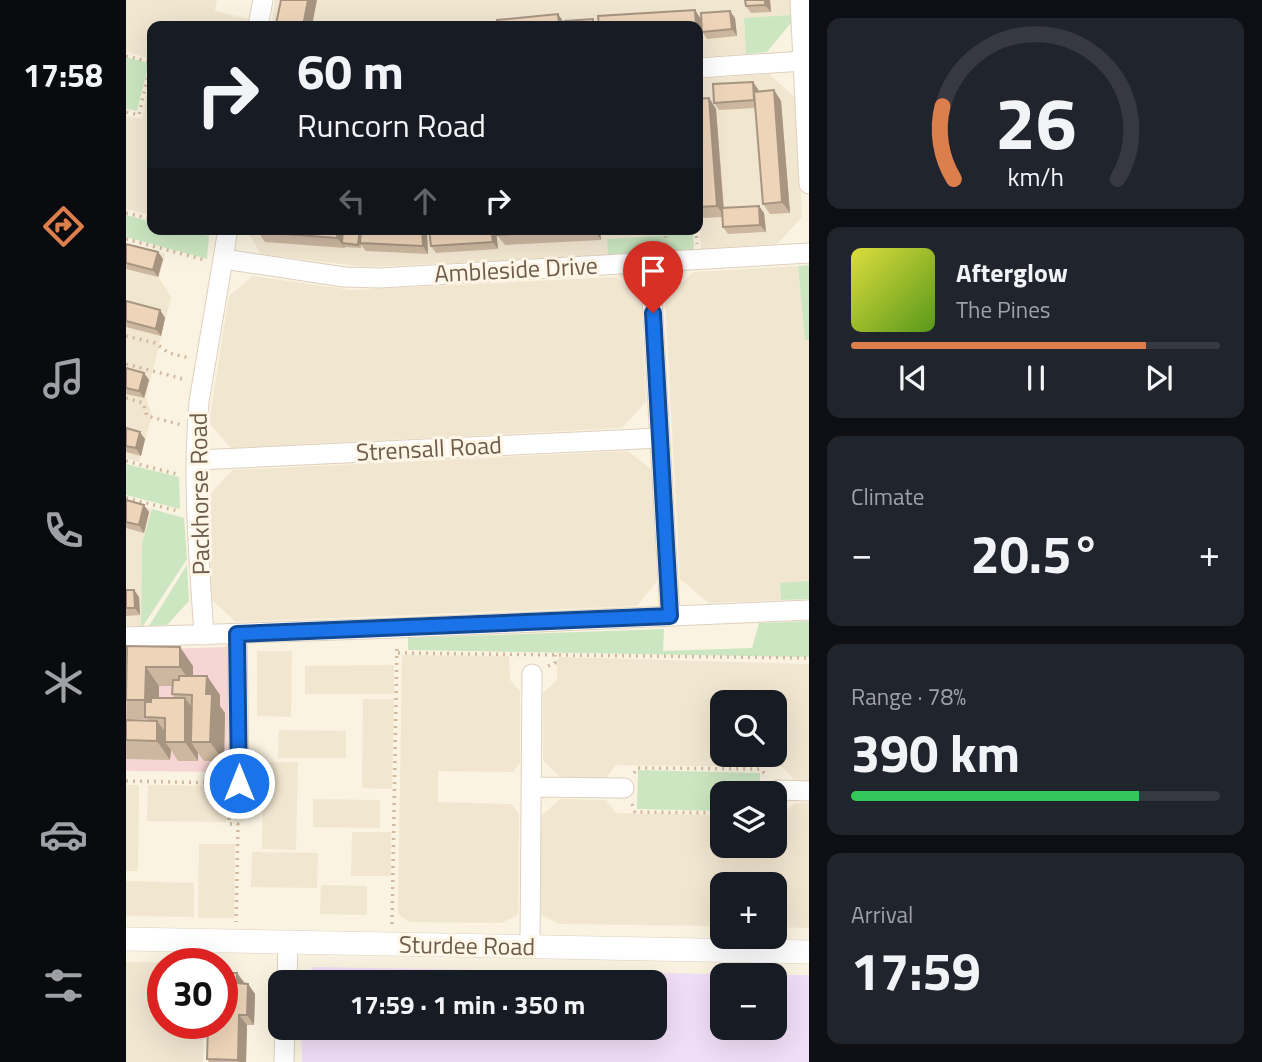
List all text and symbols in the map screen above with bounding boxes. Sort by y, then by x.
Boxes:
text: 60 m [297,33,404,108]
icon: right [182,49,273,140]
text: 17:58 [23,51,103,99]
text: 26 [995,68,1076,178]
text: Runcorn Road [297,101,486,149]
text: km/h [1007,158,1064,196]
icon: left [333,182,371,220]
icon: ahead [406,182,444,220]
icon: right [479,182,517,220]
icon: directions [39,202,88,251]
pin [623,241,683,313]
street label: Ambleside Drive [433,247,599,291]
icon: arrive [634,252,672,290]
text: Afterglow [956,253,1068,292]
text: The Pines [956,292,1050,327]
icon: music [39,354,88,403]
icon: previous [894,359,932,397]
icon: pause [1017,359,1055,397]
icon: next [1140,359,1178,397]
street label: Packhorse Road [180,412,218,576]
street label: Strensall Road [355,426,503,470]
text: Climate [851,479,924,514]
icon: phone [39,506,88,555]
text: 20.5° [971,514,1100,593]
text: − [851,524,872,582]
text: + [1199,524,1220,582]
icon: climate [39,658,88,707]
text: Range · 78% [851,679,966,714]
map controls [710,690,787,1040]
button: search [710,690,787,767]
text: 390 km [851,713,1020,792]
position arrow [202,746,276,820]
button: layers [710,781,787,858]
icon: car [39,810,88,859]
button: + [710,872,787,949]
text: Arrival [851,897,913,932]
street label: Sturdee Road [399,926,535,964]
text: 17:59 [851,931,981,1010]
speed limit sign: 30 [147,948,238,1039]
icon: filters [39,961,88,1010]
button: − [710,963,787,1040]
text: 17:59 · 1 min · 350 m [350,985,585,1024]

